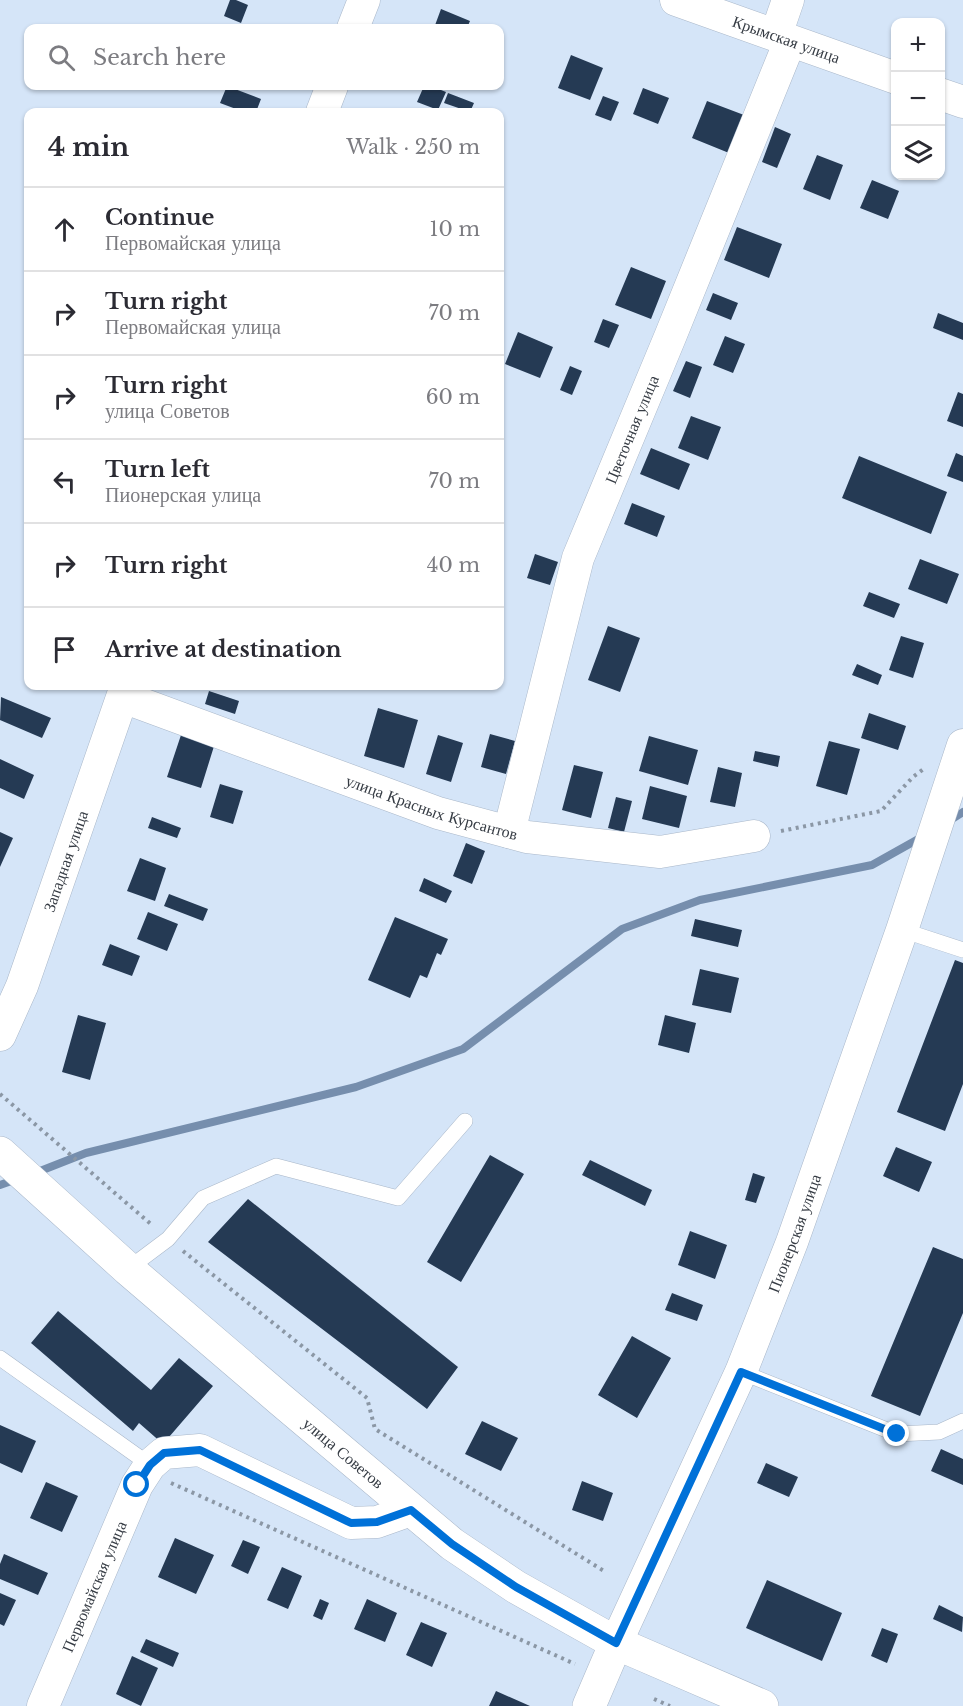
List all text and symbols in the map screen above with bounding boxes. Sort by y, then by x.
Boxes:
street label: Крымская улица [730,11,843,67]
map controls [891,18,945,180]
button: + [891,18,945,72]
search box [24,24,504,90]
icon: search [45,41,78,74]
text: Search here [93,44,226,71]
button: − [891,72,945,126]
button: layers [891,126,945,180]
text: 4 min [48,131,129,163]
text: Walk · 250 m [346,135,480,159]
text: Continue [105,204,214,231]
icon: ahead [48,213,81,246]
text: 10 m [430,217,480,241]
text: Первомайская улица [105,231,281,255]
text: Turn right [105,288,227,315]
icon: right [48,297,81,330]
text: 70 m [428,301,480,325]
text: Первомайская улица [105,315,281,339]
text: Turn right [105,372,227,399]
street label: Цветочная улица [600,372,663,487]
icon: right [48,381,81,414]
text: 60 m [426,385,480,409]
text: улица Советов [105,399,230,423]
text: Turn left [105,456,210,483]
icon: left [48,465,81,498]
text: 70 m [428,469,480,493]
text: Пионерская улица [105,483,261,507]
icon: right [48,549,81,582]
text: Turn right [105,552,227,579]
text: 40 m [427,553,480,577]
icon: arrive [48,633,81,666]
text: Arrive at destination [105,636,342,663]
street label: улица Красных Курсантов [343,770,520,844]
street label: Западная улица [39,808,92,914]
street label: Пионерская улица [763,1171,825,1296]
street label: улица Советов [299,1413,389,1493]
route end [883,1420,909,1446]
route start [123,1471,149,1497]
street label: Первомайская улица [57,1518,131,1655]

